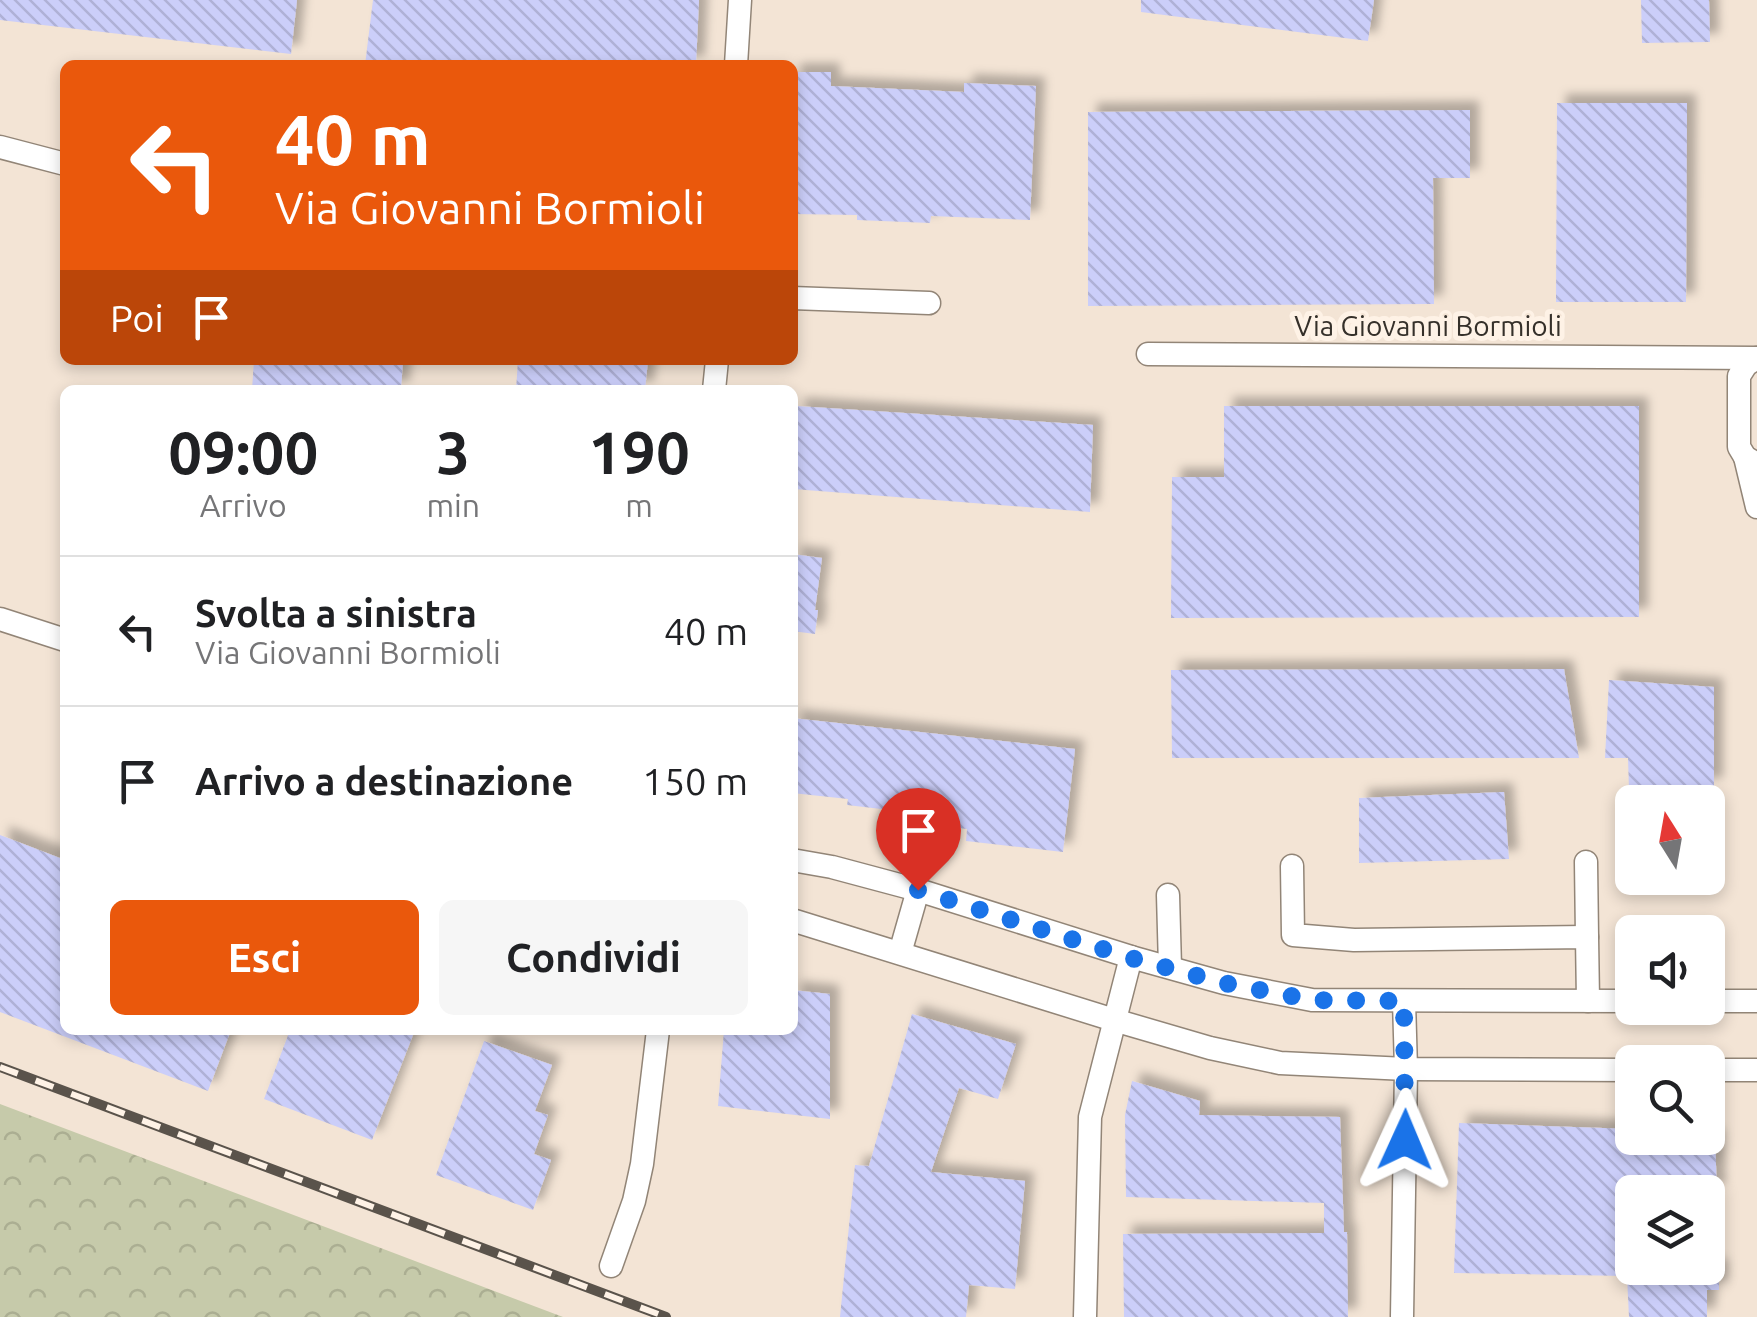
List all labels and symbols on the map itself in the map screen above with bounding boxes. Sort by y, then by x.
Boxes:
street label: Via Giovanni Bormioli [1294,310,1562,341]
north arrow [1615,785,1725,895]
pin [876,788,961,891]
position arrow [1353,1088,1457,1192]

